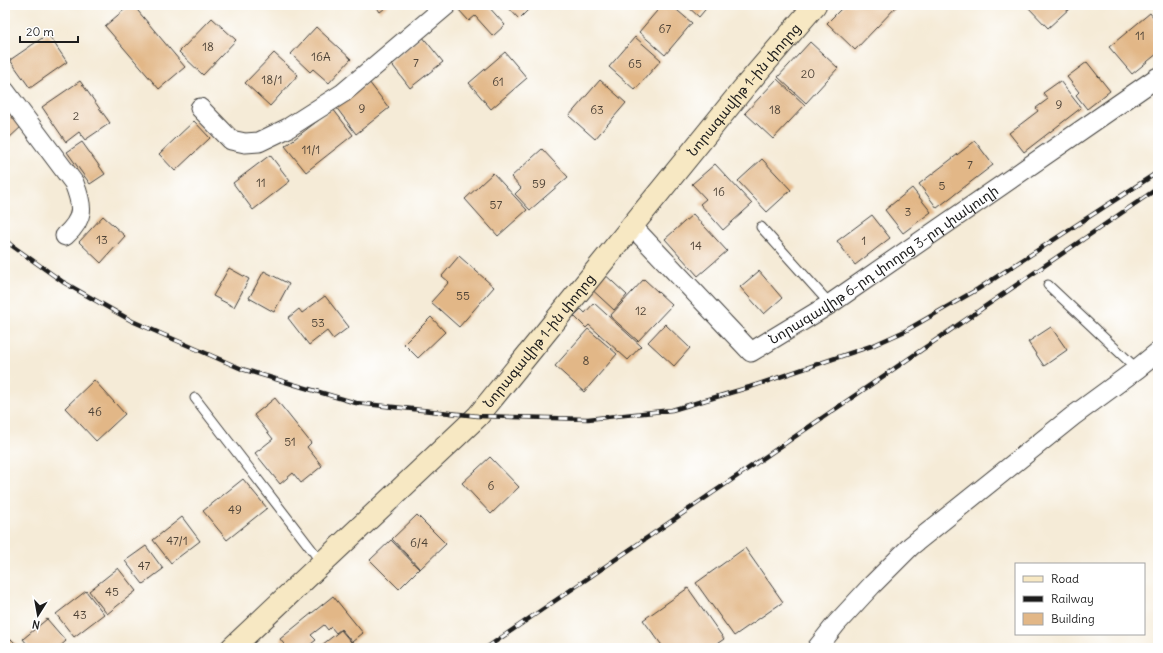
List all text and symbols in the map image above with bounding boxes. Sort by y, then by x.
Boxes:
scale bar [20,18,78,44]
street label: Նորագավիթ 1-ին փողոց [683,19,804,160]
house number: 67 [659,21,672,36]
text: 20 m [26,24,54,39]
house number: 11 [1135,28,1145,43]
house number: 18 [202,39,214,54]
house number: 16A [311,49,331,64]
house number: 7 [413,55,419,70]
house number: 65 [628,56,642,71]
house number: 20 [801,66,815,81]
house number: 18/1 [262,72,282,87]
house number: 61 [492,74,504,89]
house number: 9 [1056,97,1063,112]
house number: 9 [359,101,366,116]
house number: 63 [590,102,604,117]
house number: 18 [769,102,781,117]
house number: 2 [73,108,80,123]
house number: 11/1 [302,142,320,157]
house number: 7 [967,157,973,172]
house number: 11 [256,175,266,190]
house number: 59 [532,176,546,191]
house number: 5 [939,178,946,193]
street label: Նորագավիթ 6-րդ փողոց 3-րդ փակուղի [765,181,1002,348]
house number: 16 [713,184,725,199]
house number: 57 [490,197,503,212]
house number: 3 [905,204,912,219]
house number: 13 [96,232,108,247]
house number: 1 [862,233,866,248]
house number: 14 [690,238,702,253]
street label: Նորագավիթ 1-ին փողոց [479,270,599,412]
house number: 55 [456,288,470,303]
house number: 12 [635,303,647,318]
house number: 53 [311,315,325,330]
house number: 8 [583,353,590,368]
house number: 46 [88,404,102,419]
house number: 51 [284,434,296,449]
house number: 6 [488,478,495,493]
house number: 49 [228,502,242,517]
house number: 47/1 [166,533,188,548]
house number: 6/4 [410,535,428,550]
house number: 47 [138,558,150,573]
legend [1015,563,1145,635]
text: Road [1051,571,1079,586]
house number: 45 [105,584,119,599]
text: Railway [1051,591,1094,606]
north arrow [18,595,58,635]
house number: 43 [73,607,87,622]
text: Building [1051,611,1095,626]
text: N [31,617,41,632]

